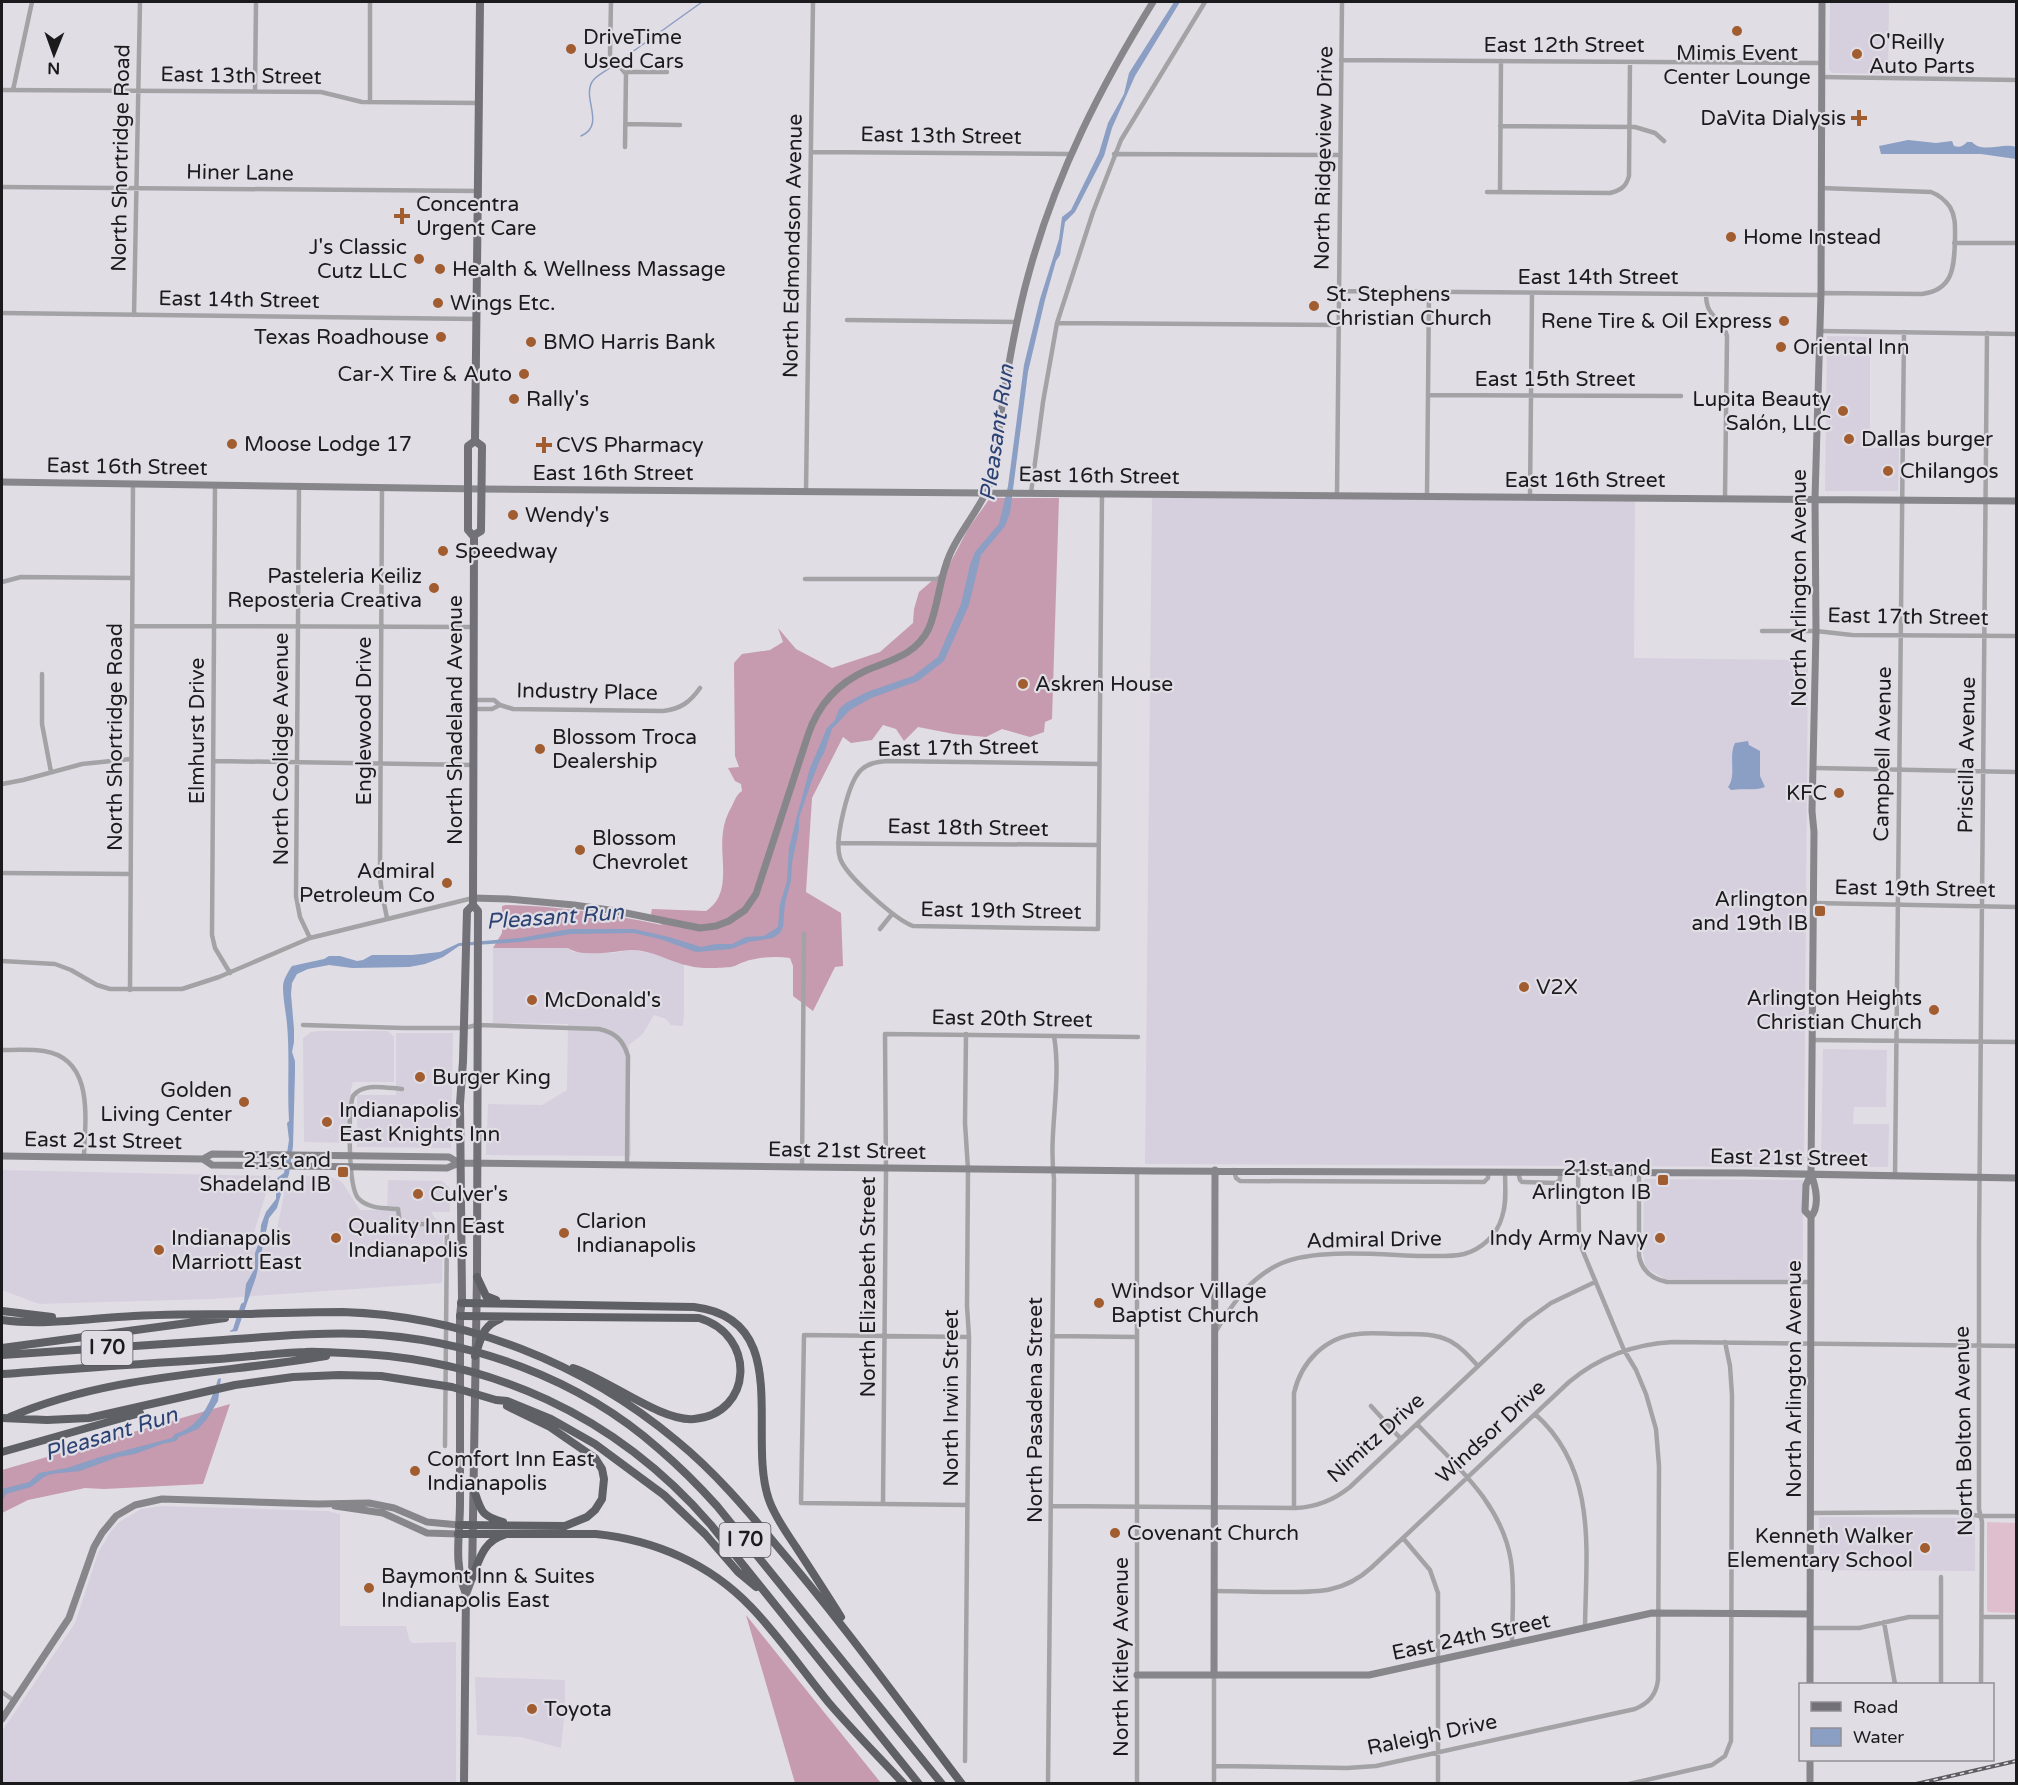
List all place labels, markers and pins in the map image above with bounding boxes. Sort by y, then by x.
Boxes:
marker: Mimis Event Center Lounge [1730,24,1744,38]
place label: DriveTime Used Cars [583,25,684,74]
place label: O'Reilly Auto Parts [1869,30,1975,79]
place label: Mimis Event Center Lounge [1663,41,1811,90]
marker: DriveTime Used Cars [564,42,578,56]
marker: O'Reilly Auto Parts [1850,47,1864,61]
place label: DaVita Dialysis [1700,106,1846,131]
marker: DaVita Dialysis [1850,109,1868,127]
place label: Concentra Urgent Care [416,192,537,241]
marker: Concentra Urgent Care [393,207,411,225]
place label: Home Instead [1743,225,1881,250]
marker: Home Instead [1724,230,1738,244]
place label: J's Classic Cutz LLC [309,235,407,284]
marker: J's Classic Cutz LLC [412,252,426,266]
place label: Health & Wellness Massage [452,257,726,282]
marker: Health & Wellness Massage [433,262,447,276]
place label: St. Stephens Christian Church [1326,282,1492,331]
place label: Wings Etc. [450,291,555,316]
marker: Wings Etc. [431,296,445,310]
marker: St. Stephens Christian Church [1307,299,1321,313]
place label: Rene Tire & Oil Express [1541,309,1772,334]
marker: Rene Tire & Oil Express [1777,314,1791,328]
place label: Texas Roadhouse [254,325,429,350]
marker: Texas Roadhouse [434,330,448,344]
place label: BMO Harris Bank [543,330,715,355]
marker: BMO Harris Bank [524,335,538,349]
place label: Oriental Inn [1793,335,1909,360]
marker: Oriental Inn [1774,340,1788,354]
place label: Car-X Tire & Auto [338,362,512,387]
marker: Car-X Tire & Auto [517,367,531,381]
place label: Rally's [526,387,589,412]
place label: Lupita Beauty Salón, LLC [1692,387,1831,436]
marker: Rally's [507,392,521,406]
marker: Lupita Beauty Salón, LLC [1836,404,1850,418]
place label: Dallas burger [1861,427,1993,452]
place label: Moose Lodge 17 [244,432,412,457]
marker: Dallas burger [1842,432,1856,446]
place label: CVS Pharmacy [556,433,704,458]
marker: Moose Lodge 17 [225,437,239,451]
marker: CVS Pharmacy [537,438,551,452]
place label: Chilangos [1900,459,1999,484]
marker: Chilangos [1881,464,1895,478]
place label: Wendy's [525,503,609,528]
marker: Wendy's [506,508,520,522]
place label: Speedway [455,539,557,564]
marker: Speedway [436,544,450,558]
place label: Pasteleria Keiliz Reposteria Creativa [227,564,422,613]
marker: Pasteleria Keiliz Reposteria Creativa [427,581,441,595]
place label: Askren House [1035,672,1173,697]
marker: Askren House [1016,677,1030,691]
place label: Blossom Troca Dealership [552,725,697,774]
marker: Blossom Troca Dealership [533,742,547,756]
place label: KFC [1786,781,1827,806]
marker: KFC [1832,786,1846,800]
place label: Blossom Chevrolet [592,826,688,875]
marker: Blossom Chevrolet [573,843,587,857]
place label: Admiral Petroleum Co [299,859,435,908]
marker: Admiral Petroleum Co [440,876,454,890]
place label: Arlington and 19th IB [1692,887,1808,936]
marker: Arlington and 19th IB [1813,904,1827,918]
place label: V2X [1536,975,1578,1000]
marker: V2X [1517,980,1531,994]
place label: Arlington Heights Christian Church [1746,986,1922,1035]
place label: McDonald's [544,988,661,1013]
marker: McDonald's [525,993,539,1007]
marker: Arlington Heights Christian Church [1927,1003,1941,1017]
place label: Burger King [432,1065,551,1090]
marker: Burger King [413,1070,427,1084]
place label: Golden Living Center [100,1078,232,1127]
marker: Golden Living Center [237,1095,251,1109]
place label: Indianapolis East Knights Inn [339,1098,500,1147]
marker: Indianapolis East Knights Inn [320,1115,334,1129]
place label: 21st and Shadeland IB [199,1148,331,1197]
place label: 21st and Arlington IB [1531,1156,1651,1205]
marker: 21st and Shadeland IB [336,1165,350,1179]
marker: 21st and Arlington IB [1656,1173,1670,1187]
place label: Culver's [430,1182,508,1207]
marker: Culver's [411,1187,425,1201]
place label: Clarion Indianapolis [576,1209,696,1258]
place label: Quality Inn East Indianapolis [348,1214,504,1263]
place label: Indianapolis Marriott East [171,1226,302,1275]
marker: Clarion Indianapolis [557,1226,571,1240]
place label: Indy Army Navy [1489,1226,1648,1251]
marker: Quality Inn East Indianapolis [329,1231,343,1245]
marker: Indy Army Navy [1653,1231,1667,1245]
marker: Indianapolis Marriott East [152,1243,166,1257]
place label: Windsor Village Baptist Church [1111,1279,1267,1328]
marker: Windsor Village Baptist Church [1092,1296,1106,1310]
place label: Comfort Inn East Indianapolis [427,1447,595,1496]
marker: Comfort Inn East Indianapolis [408,1464,422,1478]
place label: Covenant Church [1127,1521,1299,1546]
place label: Kenneth Walker Elementary School [1726,1524,1913,1573]
marker: Covenant Church [1108,1526,1122,1540]
marker: Kenneth Walker Elementary School [1918,1541,1932,1555]
place label: Baymont Inn & Suites Indianapolis East [381,1564,595,1613]
marker: Baymont Inn & Suites Indianapolis East [362,1581,376,1595]
place label: Toyota [544,1697,612,1722]
marker: Toyota [525,1702,539,1716]

